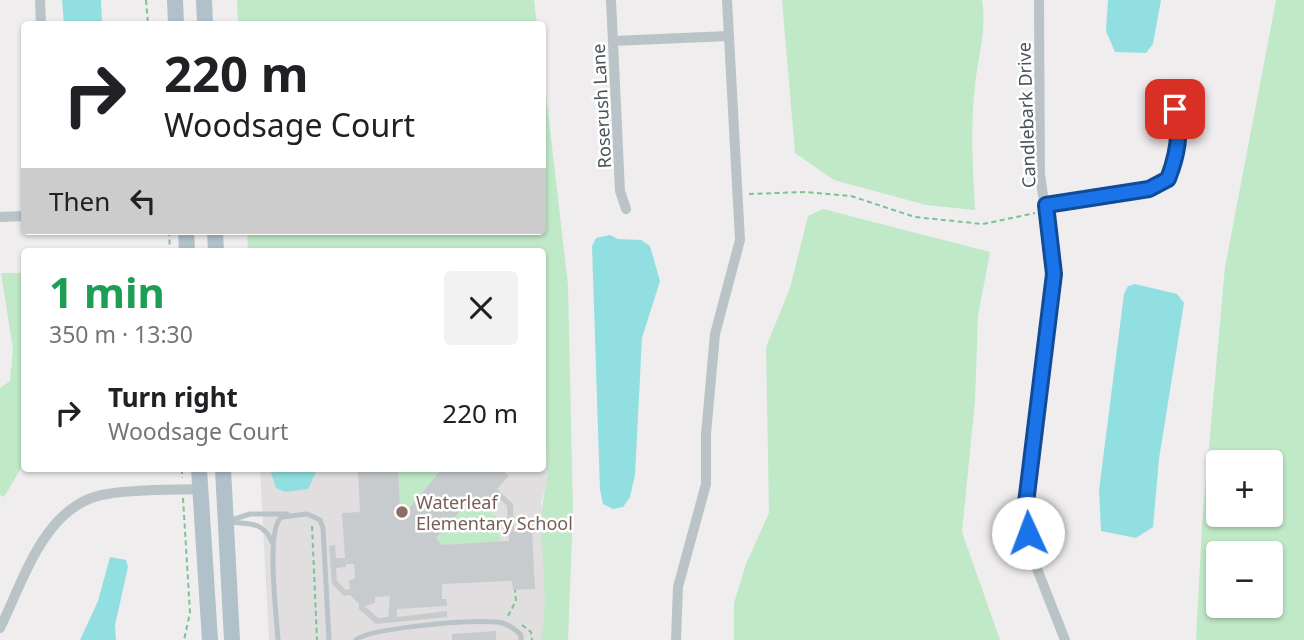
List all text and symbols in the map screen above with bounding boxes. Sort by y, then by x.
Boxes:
text: 220 m [164,40,309,106]
street label: Candlebark Drive [1011,42,1041,188]
street label: Roserush Lane [586,43,616,169]
icon: right [49,49,140,140]
pin [1145,79,1205,139]
icon: arrive [1156,90,1194,128]
text: Woodsage Court [164,103,415,146]
icon: left [124,182,162,220]
text: Then [49,183,110,219]
text: 1 min [49,263,165,320]
button: close [444,271,518,345]
text: 350 m · 13:30 [49,318,193,350]
text: Turn right [108,379,238,415]
icon: right [49,394,87,432]
text: 220 m [442,395,518,431]
text: Woodsage Court [108,415,288,447]
map controls [1206,450,1283,618]
button: + [1206,450,1283,527]
place label: Waterleaf Elementary School [416,490,573,535]
position arrow [991,496,1065,570]
marker: Waterleaf Elementary School [394,504,410,520]
button: − [1206,541,1283,618]

